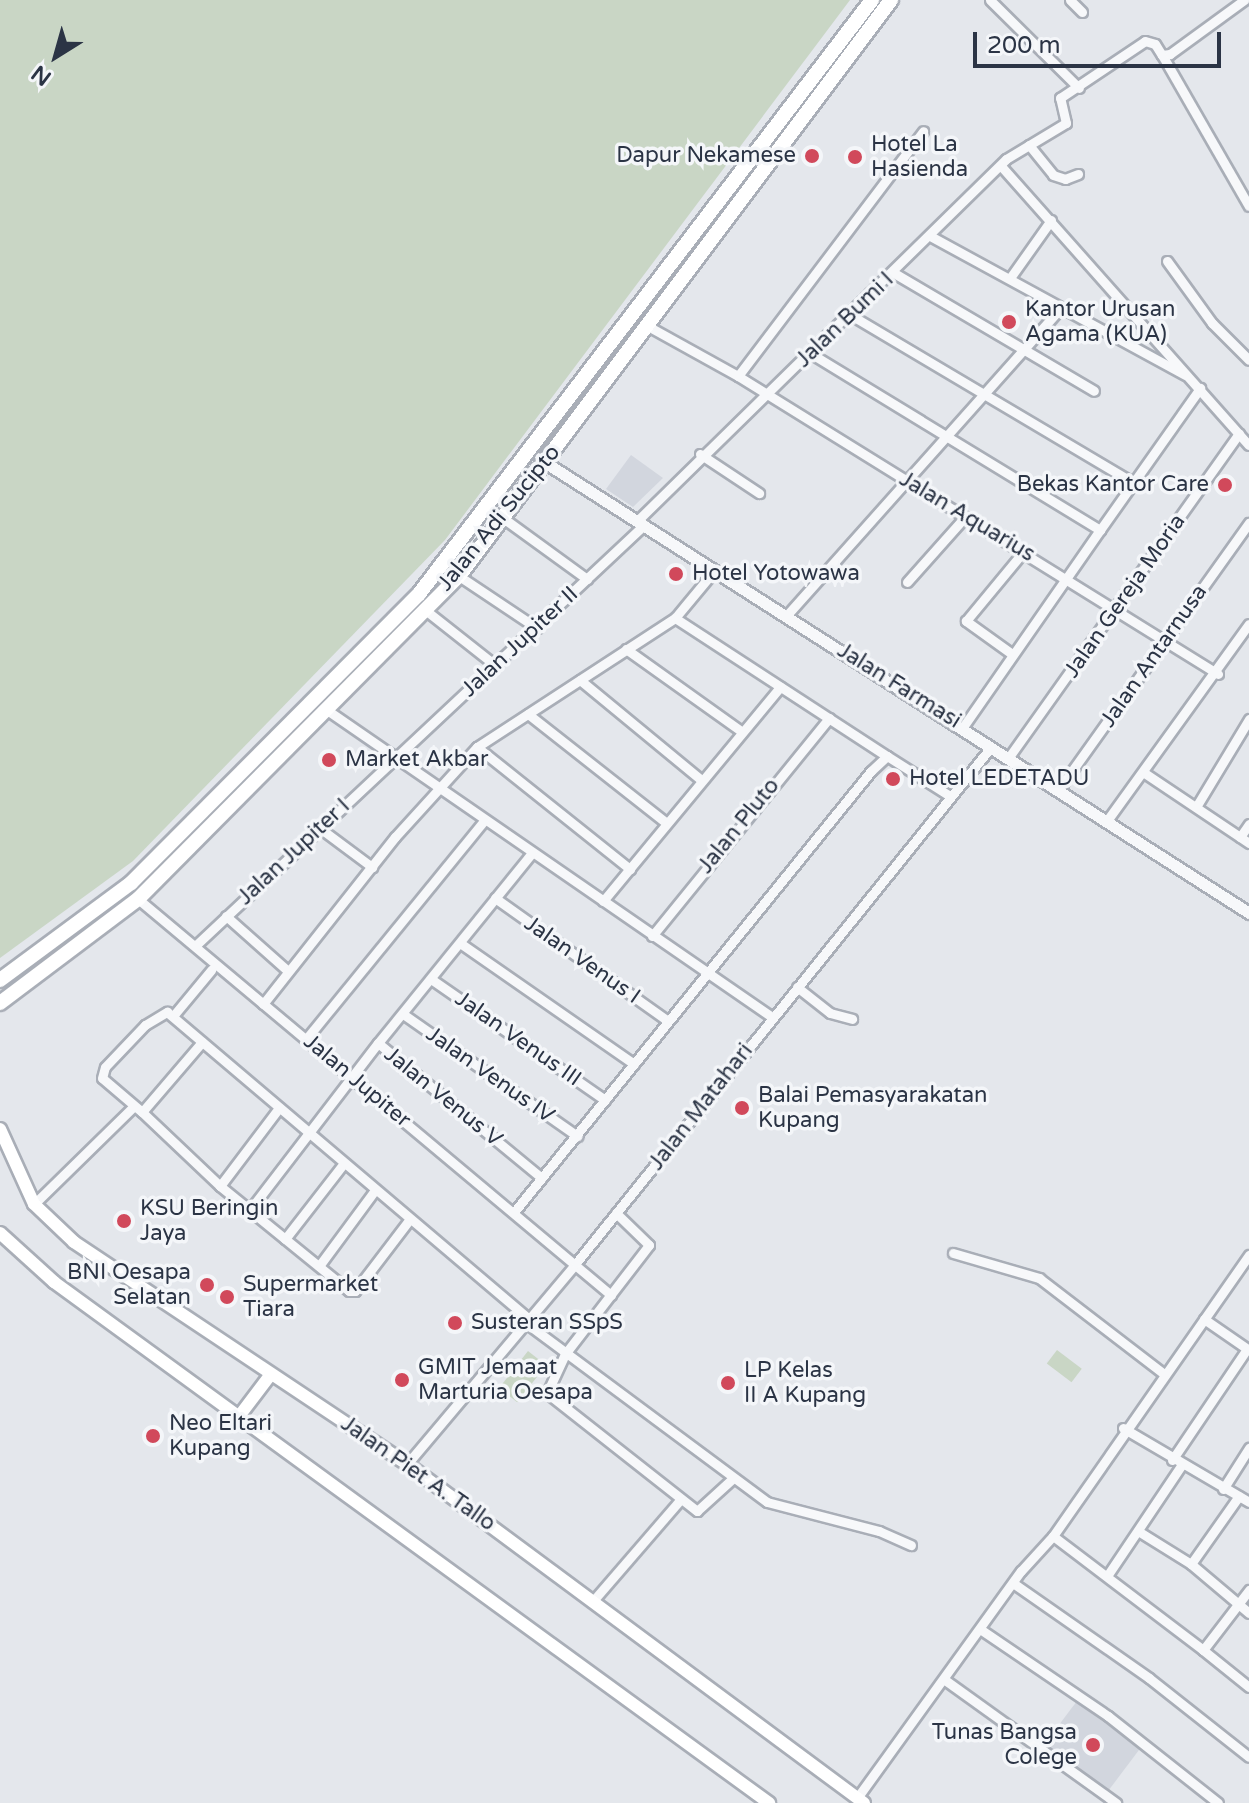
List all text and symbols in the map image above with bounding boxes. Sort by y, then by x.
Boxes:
north arrow [16,16,96,96]
scale bar [977,16,1225,66]
text: 200 m [987,31,1061,60]
text: N [27,59,56,91]
place label: Hotel La Hasienda [871,131,968,182]
place label: Dapur Nekamese [616,143,796,169]
marker: Dapur Nekamese [803,147,821,165]
marker: Hotel La Hasienda [846,148,864,166]
street label: Jalan Bumi I [791,267,899,373]
place label: Kantor Urusan Agama (KUA) [1025,296,1175,348]
marker: Kantor Urusan Agama (KUA) [1000,313,1018,331]
street label: Jalan Adi Sucipto [432,440,566,596]
street label: Jalan Aquarius [895,466,1039,568]
place label: Bekas Kantor Care [1017,472,1209,498]
marker: Bekas Kantor Care [1216,476,1234,494]
street label: Jalan Gereja Moria [1059,509,1191,683]
place label: Hotel Yotowawa [692,561,860,587]
marker: Hotel Yotowawa [667,565,685,583]
street label: Jalan Antarnusa [1095,580,1213,732]
street label: Jalan Jupiter II [456,581,584,703]
street label: Jalan Farmasi [832,638,966,734]
place label: Market Akbar [345,747,488,773]
marker: Market Akbar [320,751,338,769]
place label: Hotel LEDETADU [909,766,1089,792]
marker: Hotel LEDETADU [884,770,902,788]
street label: Jalan Pluto [693,773,785,879]
street label: Jalan Jupiter I [232,793,356,911]
street label: Jalan Venus I [519,910,645,1010]
street label: Jalan Venus III [450,986,586,1092]
street label: Jalan Venus IV [421,1021,559,1129]
street label: Jalan Jupiter [298,1029,416,1133]
street label: Jalan Matahari [643,1038,759,1176]
street label: Jalan Venus V [379,1041,507,1153]
place label: Balai Pemasyarakatan Kupang [758,1082,987,1134]
marker: Balai Pemasyarakatan Kupang [733,1099,751,1117]
place label: KSU Beringin Jaya [140,1195,278,1246]
marker: KSU Beringin Jaya [115,1212,133,1230]
place label: BNI Oesapa Selatan [67,1259,191,1310]
place label: Supermarket Tiara [243,1271,378,1322]
marker: BNI Oesapa Selatan [198,1276,216,1294]
marker: Supermarket Tiara [218,1288,236,1306]
place label: Susteran SSpS [471,1310,623,1336]
marker: Susteran SSpS [446,1314,464,1332]
place label: GMIT Jemaat Marturia Oesapa [418,1354,593,1406]
place label: LP Kelas II A Kupang [744,1357,866,1408]
marker: GMIT Jemaat Marturia Oesapa [393,1371,411,1389]
marker: LP Kelas II A Kupang [719,1374,737,1392]
place label: Neo Eltari Kupang [169,1410,272,1462]
street label: Jalan Piet A. Tallo [336,1411,500,1537]
marker: Neo Eltari Kupang [144,1427,162,1445]
place label: Tunas Bangsa Colege [932,1719,1077,1770]
marker: Tunas Bangsa Colege [1084,1736,1102,1754]

